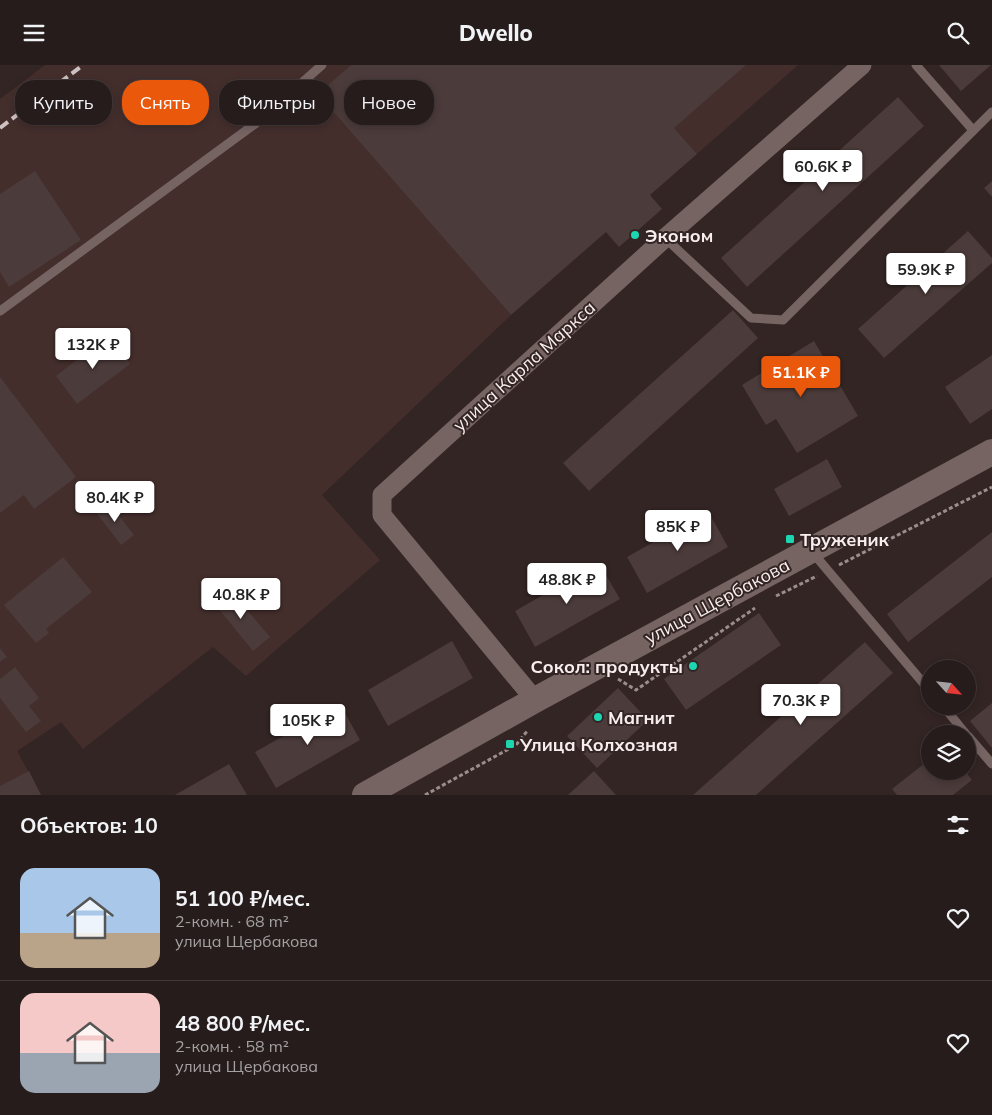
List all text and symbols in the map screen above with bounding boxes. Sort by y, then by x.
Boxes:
icon: menu [20,19,48,47]
text: Dwello [459,19,533,47]
icon: search [944,19,972,47]
chip: Купить [15,80,112,125]
chip: Снять [122,80,209,125]
chip: Фильтры [219,80,334,125]
chip: Новое [344,80,434,125]
pin: 60.6K ₽ [777,149,869,192]
text: 60.6K ₽ [794,156,852,176]
place label: Эконом [645,224,713,247]
marker: Эконом [629,229,641,241]
pin: 59.9K ₽ [880,253,972,295]
text: 59.9K ₽ [897,259,955,279]
street label: улица Карла Маркса [448,296,600,436]
pin: 132K ₽ [52,327,134,370]
text: 132K ₽ [66,334,120,354]
pin: 51.1K ₽ [755,355,847,398]
text: 51.1K ₽ [772,362,830,382]
pin: 80.4K ₽ [69,481,161,523]
text: 80.4K ₽ [86,487,144,507]
pin: 85K ₽ [643,509,713,552]
text: 85K ₽ [656,516,700,536]
place label: Труженик [800,528,890,551]
marker: Труженик [784,533,796,545]
street label: улица Щербакова [641,553,793,649]
pin: 48.8K ₽ [521,563,613,605]
text: 48.8K ₽ [538,569,596,589]
pin: 40.8K ₽ [195,577,287,620]
text: 40.8K ₽ [212,584,270,604]
place label: Сокол: продукты [531,655,683,678]
marker: Сокол: продукты [687,660,699,672]
north arrow [921,660,976,715]
map controls [921,660,976,780]
pin: 70.3K ₽ [755,683,847,726]
text: 70.3K ₽ [772,690,830,710]
pin: 105K ₽ [267,703,349,746]
place label: Магнит [608,706,675,729]
text: 105K ₽ [281,710,335,730]
marker: Магнит [592,711,604,723]
button: layers [921,725,976,780]
place label: Улица Колхозная [519,733,678,756]
marker: Улица Колхозная [504,738,516,750]
icon: filters [944,811,972,839]
text: Объектов: 10 [20,812,158,838]
text: 51 100 ₽/мес. [175,885,310,911]
icon: home [60,888,120,948]
icon: heart [944,904,972,932]
text: 2-комн. · 68 m² [175,911,289,931]
text: улица Щербакова [175,931,318,951]
text: 48 800 ₽/мес. [175,1010,310,1036]
icon: home [60,1013,120,1073]
icon: heart [944,1029,972,1057]
text: 2-комн. · 58 m² [175,1036,289,1056]
text: улица Щербакова [175,1056,318,1076]

